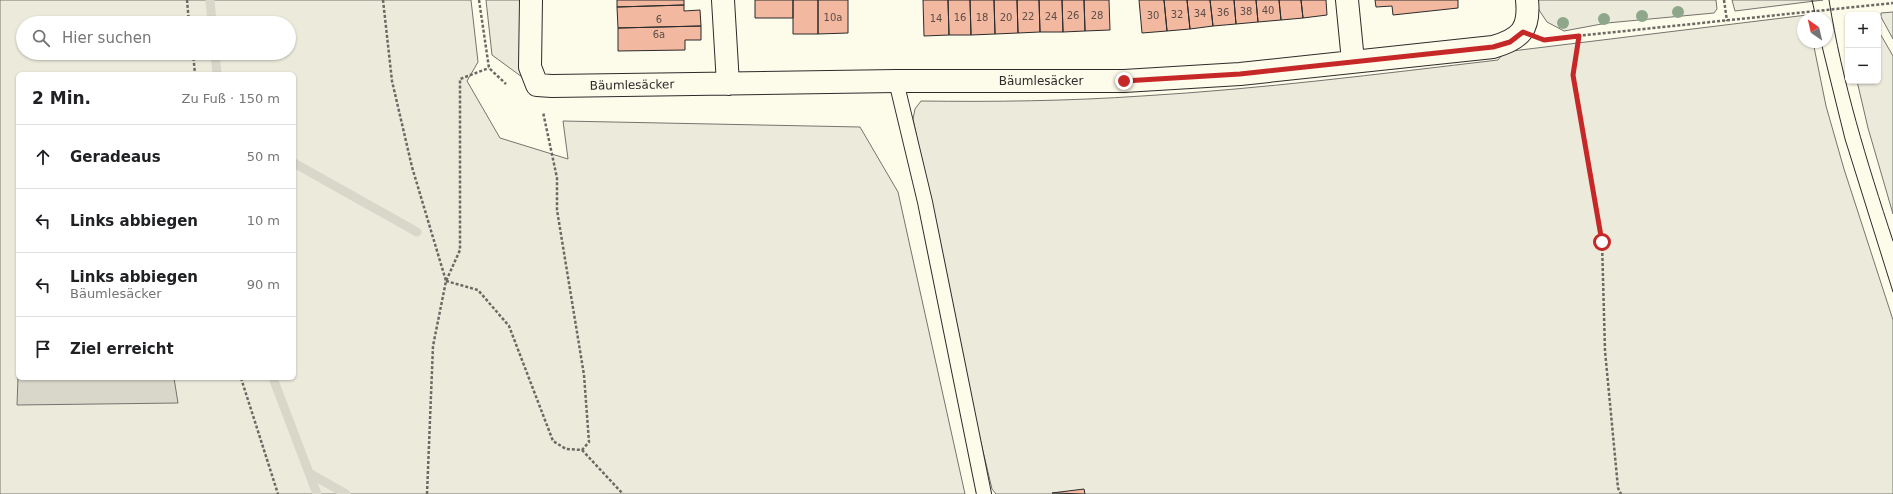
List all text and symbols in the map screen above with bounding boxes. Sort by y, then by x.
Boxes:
house number: 40 [1262,5,1274,16]
house number: 38 [1240,6,1252,17]
house number: 36 [1217,7,1229,18]
house number: 34 [1194,8,1206,19]
house number: 32 [1171,9,1183,20]
house number: 26 [1067,10,1079,21]
house number: 28 [1091,10,1103,21]
house number: 30 [1147,10,1159,21]
house number: 22 [1022,11,1034,22]
house number: 24 [1045,11,1057,22]
house number: 10a [824,12,842,23]
house number: 16 [954,12,966,23]
house number: 18 [976,12,988,23]
house number: 20 [1000,12,1012,23]
north arrow [1797,12,1833,48]
map controls [1845,12,1881,84]
button: + [1845,12,1881,48]
house number: 14 [930,13,942,24]
house number: 6 [656,14,662,25]
search box [16,16,296,60]
icon: search [30,27,52,49]
text: Hier suchen [62,29,151,47]
house number: 6a [653,29,665,40]
button: − [1845,48,1881,84]
route end [1115,72,1133,90]
street label: Bäumlesäcker [999,74,1083,88]
street label: Bäumlesäcker [590,77,675,93]
text: 2 Min. [32,88,91,108]
text: Zu Fuß · 150 m [182,91,280,106]
icon: ahead [32,146,54,168]
text: Geradeaus [70,148,161,166]
text: 50 m [247,149,280,164]
icon: left [32,210,54,232]
text: Links abbiegen [70,212,198,230]
text: 10 m [247,213,280,228]
route start [1593,233,1611,251]
text: Links abbiegen [70,268,198,286]
icon: left [32,274,54,296]
text: 90 m [247,277,280,292]
text: Bäumlesäcker [70,286,162,301]
icon: arrive [32,338,54,360]
text: Ziel erreicht [70,340,174,358]

